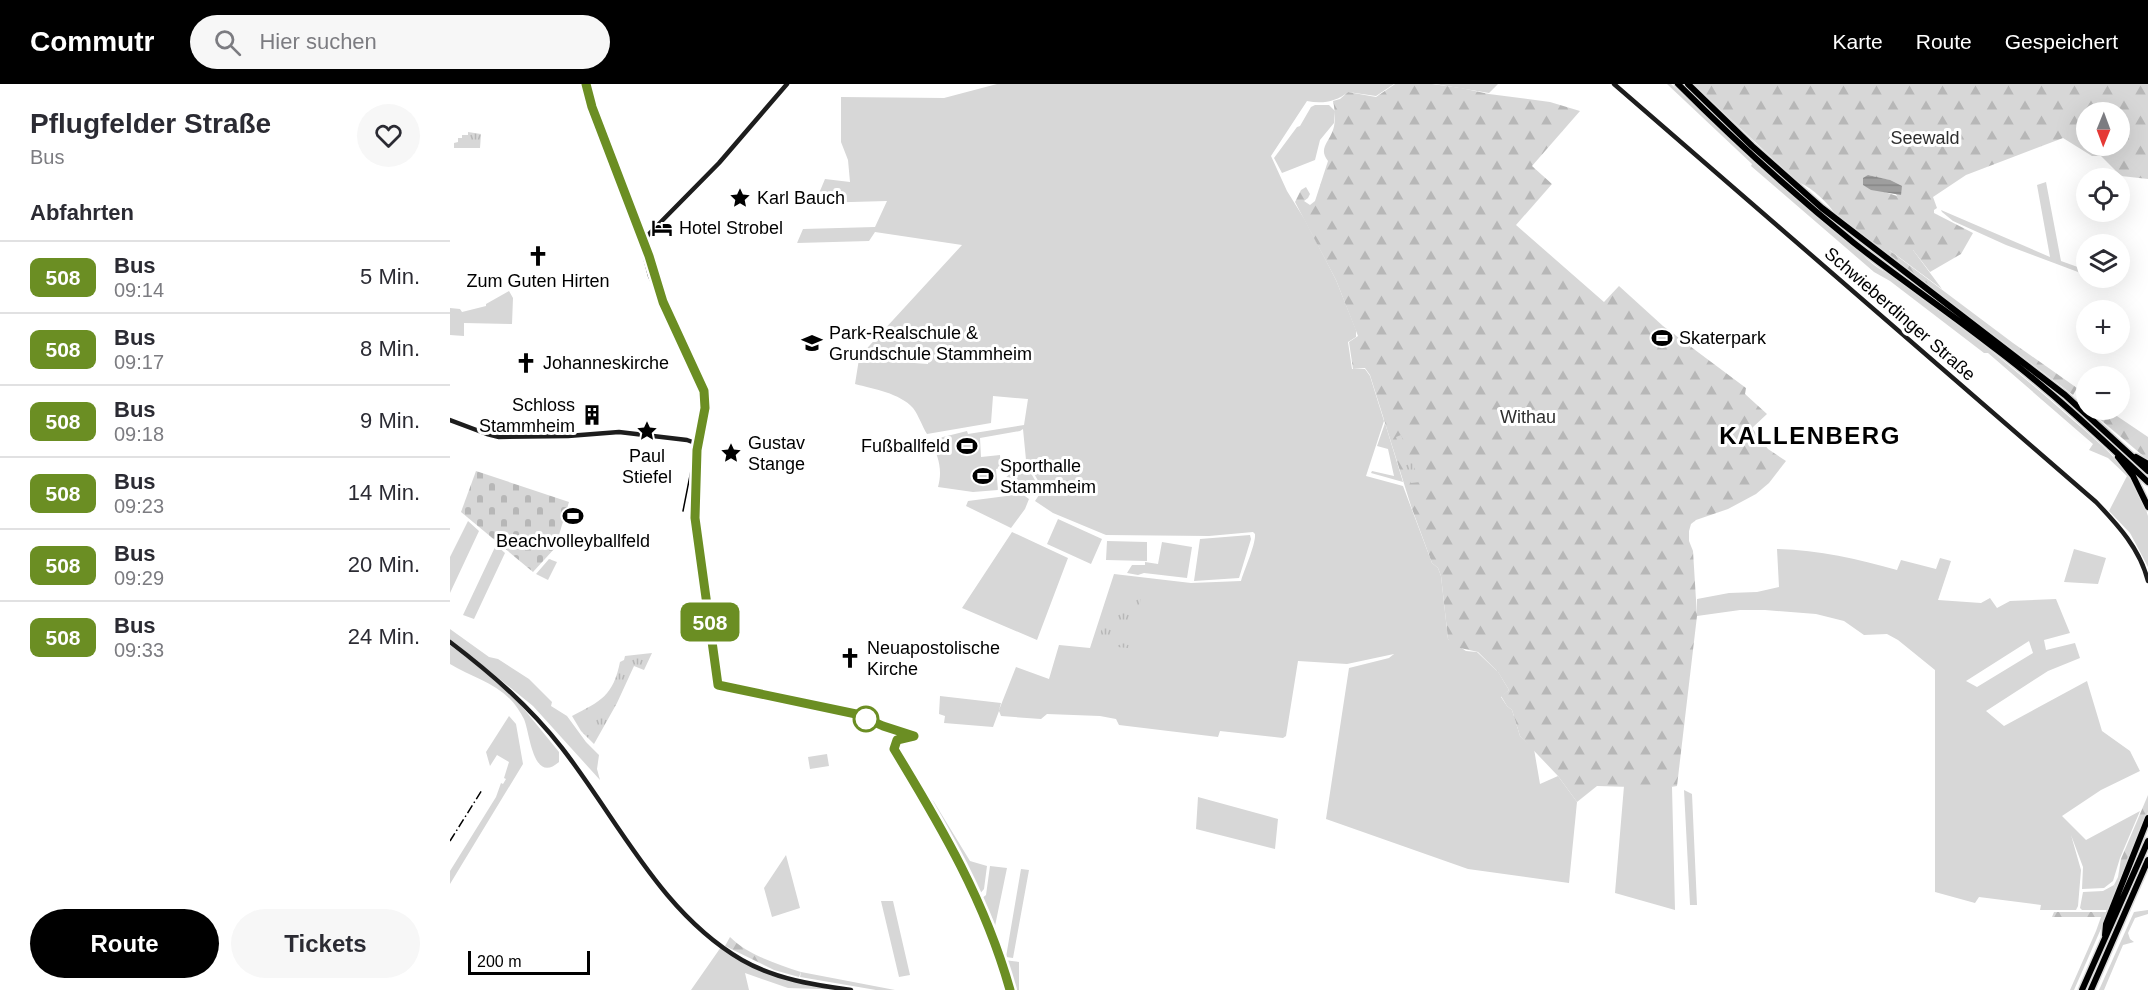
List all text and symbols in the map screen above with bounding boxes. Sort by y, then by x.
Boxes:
search box [190,15,610,69]
text: Commutr [30,26,154,57]
icon: search [211,26,244,59]
text: Hier suchen [259,29,377,54]
text: Karte [1833,30,1883,53]
text: Route [1916,30,1972,53]
text: Gespeichert [2005,30,2118,53]
north arrow [2076,102,2130,156]
map controls [2076,102,2130,420]
button: heart [357,104,420,167]
text: Pflugfelder Straße [30,108,271,139]
park label: Seewald [1890,128,1960,148]
text: Bus [30,146,64,168]
button: locate [2076,168,2130,222]
place icon: Karl Bauch [728,186,752,210]
place label: Karl Bauch [757,188,845,208]
text: Abfahrten [30,200,134,225]
hotel icon: Hotel Strobel [650,216,674,240]
place label: Hotel Strobel [679,218,783,238]
button: layers [2076,234,2130,288]
street label: Schwieberdinger Straße [1821,243,1979,385]
church icon: Zum Guten Hirten [526,244,550,268]
text: Bus [114,253,156,278]
text: 5 Min. [360,264,420,289]
text: 508 [45,266,81,289]
place label: Zum Guten Hirten [466,271,610,291]
text: 09:14 [114,279,164,301]
button: + [2076,300,2130,354]
place label: Park-Realschule & Grundschule Stammheim [829,323,1032,364]
text: Bus [114,325,156,350]
sports icon: Skaterpark [1650,326,1674,350]
place label: Skaterpark [1679,328,1767,348]
school or university icon: Park-Realschule & Grundschule Stammheim [800,331,824,355]
text: 8 Min. [360,336,420,361]
text: 508 [45,338,81,361]
text: 09:17 [114,351,164,373]
church icon: Johanneskirche [514,351,538,375]
place label: Johanneskirche [543,353,669,373]
button: − [2076,366,2130,420]
place label: Schloss Stammheim [479,395,575,436]
text: Bus [114,397,156,422]
building icon: Schloss Stammheim [580,403,604,427]
park label: Withau [1500,407,1556,427]
text: 9 Min. [360,408,420,433]
text: 508 [45,410,81,433]
place icon: Paul Stiefel [635,419,659,443]
district label: KALLENBERG [1719,422,1901,449]
text: 09:18 [114,423,164,445]
place label: Gustav Stange [748,433,805,474]
sports icon: Fußballfeld [955,434,979,458]
place label: Fußballfeld [861,436,950,456]
place icon: Gustav Stange [719,441,743,465]
place label: Paul Stiefel [622,446,672,487]
place label: Sporthalle Stammheim [1000,456,1096,497]
sports icon: Sporthalle Stammheim [971,464,995,488]
text: Bus [114,469,156,494]
text: 14 Min. [348,480,420,505]
text: 508 [45,482,81,505]
text: 09:23 [114,495,164,517]
sports icon: Beachvolleyballfeld [561,504,585,528]
place label: Beachvolleyballfeld [496,531,650,551]
text: Bus [114,541,156,566]
text: 20 Min. [348,552,420,577]
text: 508 [45,554,81,577]
text: 09:29 [114,567,164,589]
line badge: 508 [676,602,744,642]
text: 508 [692,611,728,634]
text: Bus [114,613,156,638]
text: 24 Min. [348,624,420,649]
text: 508 [45,626,81,649]
place label: Neuapostolische Kirche [867,638,1000,679]
text: 09:33 [114,639,164,661]
church icon: Neuapostolische Kirche [838,646,862,670]
unlabelled marker [853,706,879,732]
button: Route [30,909,219,978]
button: Tickets [231,909,420,978]
scale bar [468,948,590,976]
text: 200 m [477,953,521,970]

